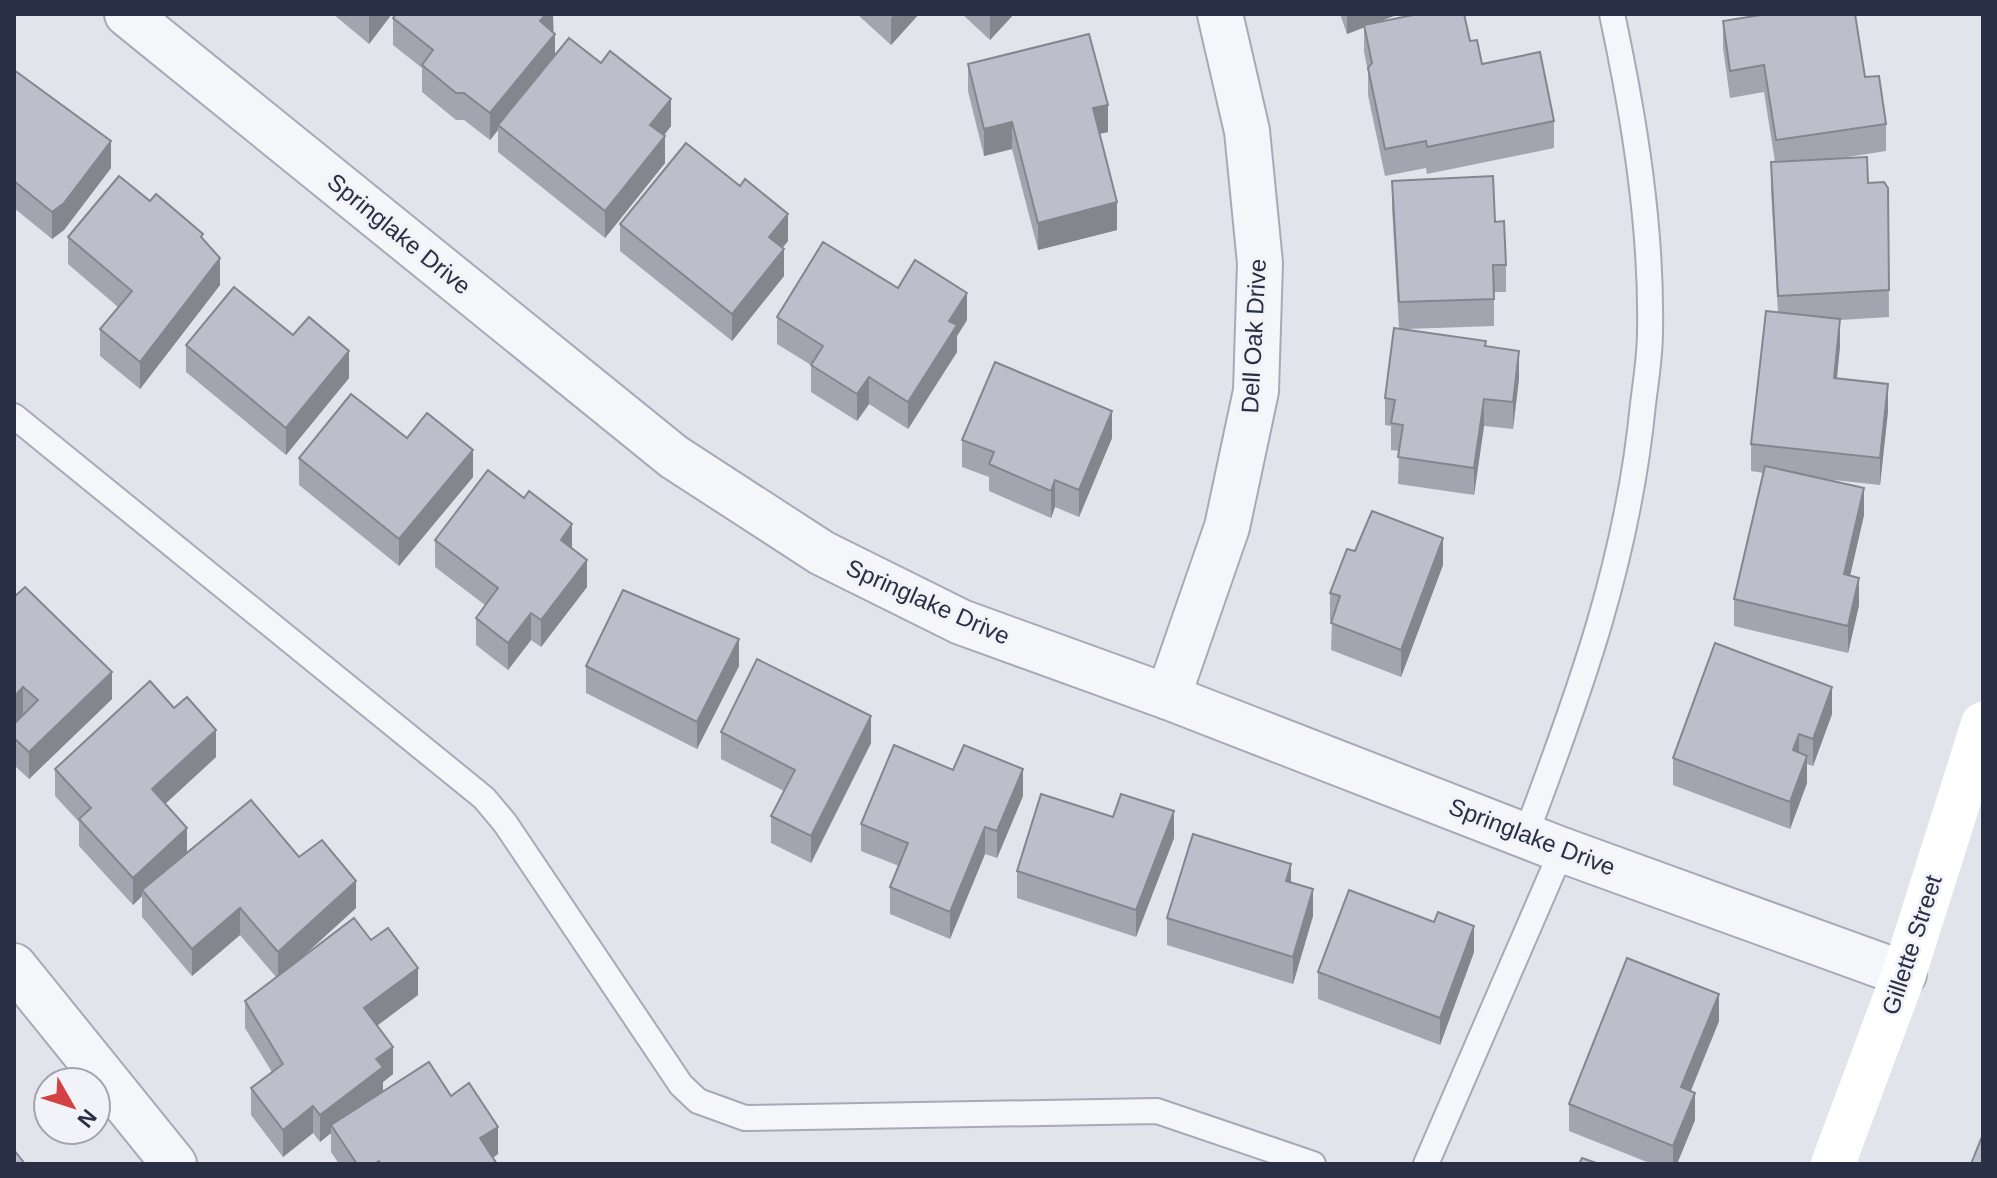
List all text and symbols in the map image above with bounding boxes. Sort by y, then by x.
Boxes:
street label: Springlake Drive [322,168,476,300]
street label: Dell Oak Drive [1236,258,1271,414]
street label: Springlake Drive [842,553,1014,650]
street label: Springlake Drive [1445,792,1619,881]
street label: Gillette Street [1876,871,1947,1018]
north arrow [32,1066,112,1146]
text: N [72,1104,102,1132]

